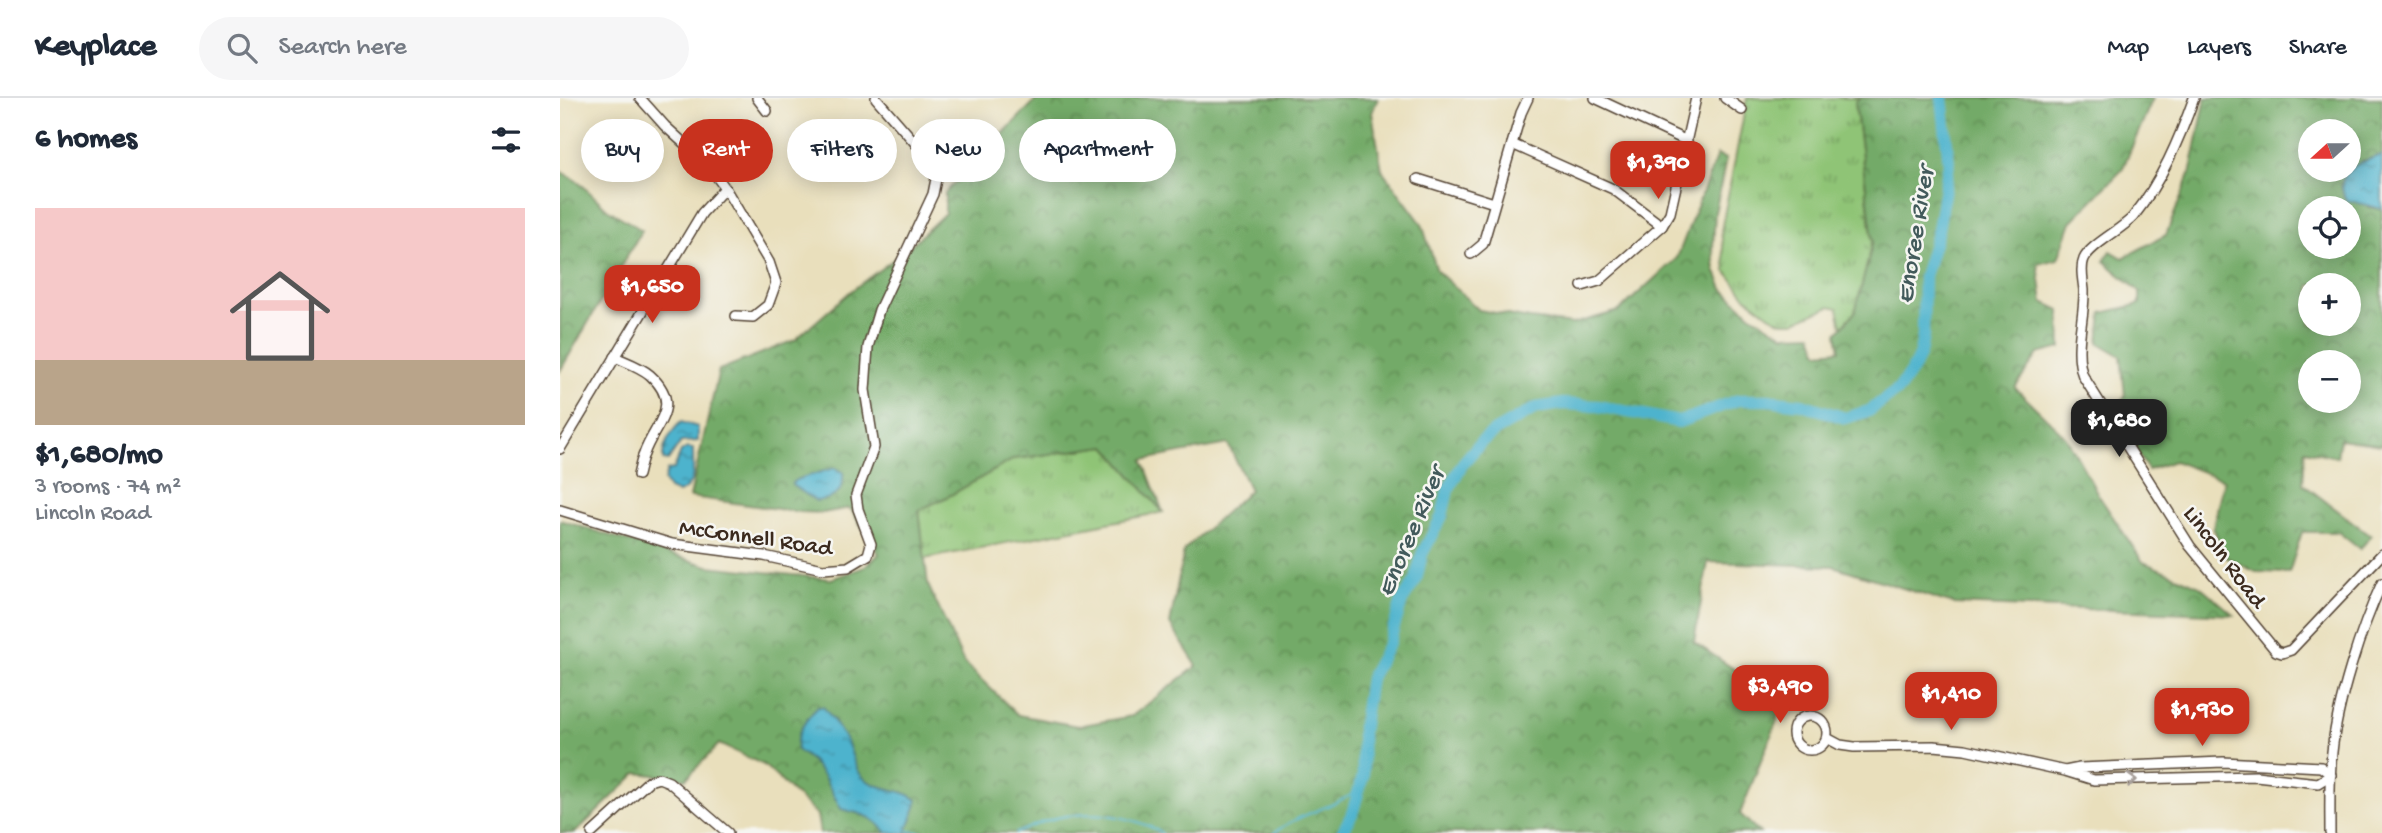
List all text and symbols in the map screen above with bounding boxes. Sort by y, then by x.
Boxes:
search box [199,17,689,80]
text: Keyplace [35,29,157,67]
icon: search [223,29,261,67]
text: Search here [279,33,407,64]
text: Map [2107,34,2149,63]
text: Layers [2187,34,2251,63]
text: Share [2289,34,2347,63]
chip: Buy [581,119,664,182]
chip: Rent [678,119,773,182]
chip: Filters [787,119,897,182]
chip: New [911,119,1005,182]
chip: Apartment [1019,119,1176,182]
north arrow [2298,119,2361,182]
map controls [2298,119,2361,413]
icon: filters [487,121,525,159]
text: 6 homes [35,123,137,158]
pin: $1,390 [1601,141,1715,201]
text: $1,390 [1626,150,1690,177]
water label: Enoree River [1891,161,1944,306]
button: locate [2298,196,2361,259]
icon: home [217,253,343,379]
pin: $1,650 [595,266,709,325]
button: + [2298,273,2361,336]
text: $1,650 [620,274,684,301]
button: − [2298,350,2361,413]
pin: $1,680 [2062,400,2176,459]
text: $1,680 [2087,408,2151,435]
text: $1,680/mo [35,439,163,474]
water label: Enoree River [1372,459,1456,602]
text: 3 rooms · 74 m² [35,474,181,501]
text: Lincoln Road [35,501,151,528]
street label: Lincoln Road [2175,501,2272,617]
street label: McConnell Road [677,514,836,565]
pin: $3,490 [1723,666,1837,725]
pin: $1,410 [1894,672,2008,732]
text: $3,490 [1748,674,1812,701]
text: $1,410 [1921,681,1981,708]
pin: $1,930 [2145,688,2259,748]
text: $1,930 [2170,697,2234,724]
one-way arrow [2127,772,2138,788]

